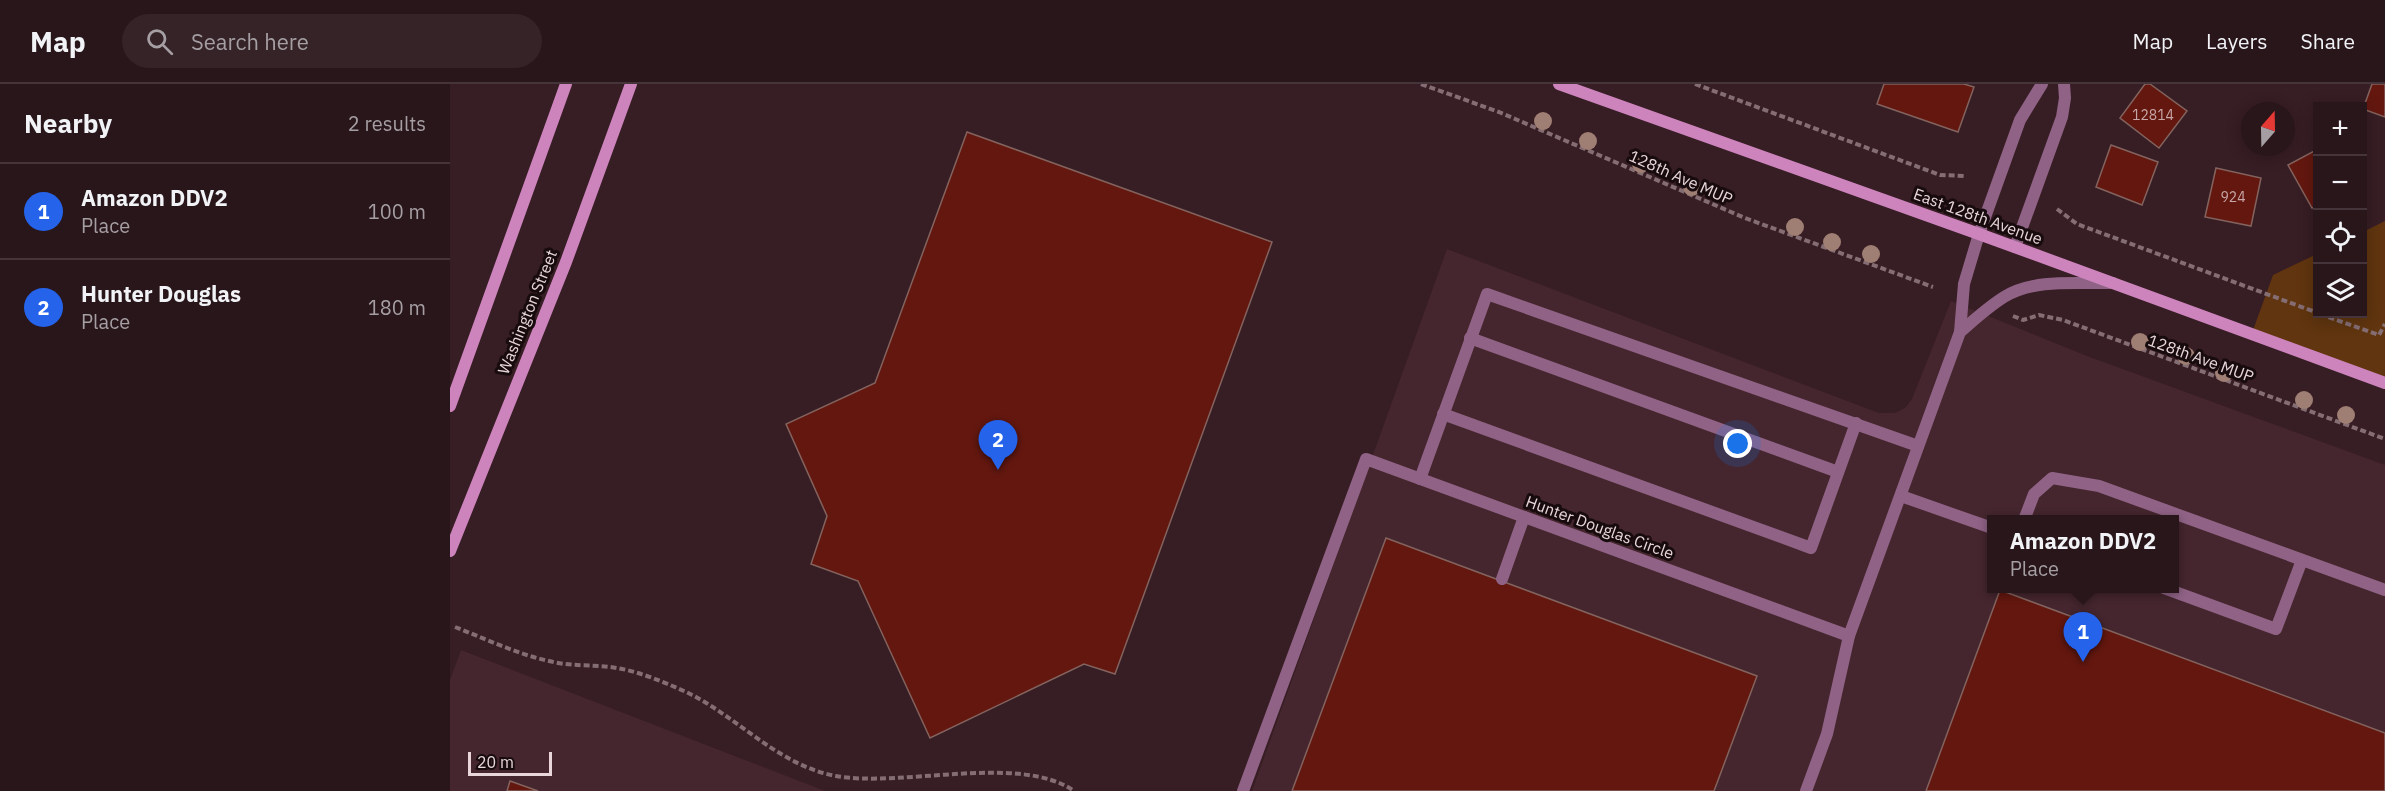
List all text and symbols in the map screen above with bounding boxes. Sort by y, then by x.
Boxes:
search box [122,14,542,68]
text: Map [30,23,86,60]
icon: search [143,25,176,58]
text: Search here [191,27,309,56]
text: Map [2133,27,2173,55]
text: Layers [2206,27,2268,55]
text: Share [2301,27,2355,55]
north arrow [2241,102,2295,156]
map controls [2313,102,2367,318]
button: + [2313,102,2367,156]
text: Nearby [24,106,112,140]
house number: 12814 [2132,106,2174,124]
text: 2 results [348,110,426,137]
street label: 128th Ave MUP [1626,145,1736,209]
button: − [2313,156,2367,210]
text: Amazon DDV2 [81,183,228,212]
street label: East 128th Avenue [1911,183,2045,249]
house number: 924 [2220,188,2246,206]
text: 1 [38,198,50,225]
text: 100 m [368,198,426,225]
button: locate [2313,210,2367,264]
text: Place [81,212,130,239]
street label: Washington Street [493,247,561,377]
button: layers [2313,264,2367,318]
text: Hunter Douglas [81,279,241,308]
text: 2 [38,294,50,321]
text: 180 m [368,294,426,321]
text: Place [81,308,130,335]
street label: 128th Ave MUP [2145,330,2257,386]
pin: 2 [978,420,1018,470]
your location [1723,429,1752,458]
street label: Hunter Douglas Circle [1523,491,1677,563]
popup [1987,515,2179,593]
text: Amazon DDV2 [2010,526,2156,555]
text: Place [2010,555,2059,582]
pin: 1 [2064,612,2102,662]
scale bar [468,749,552,776]
text: 20 m [477,752,514,772]

